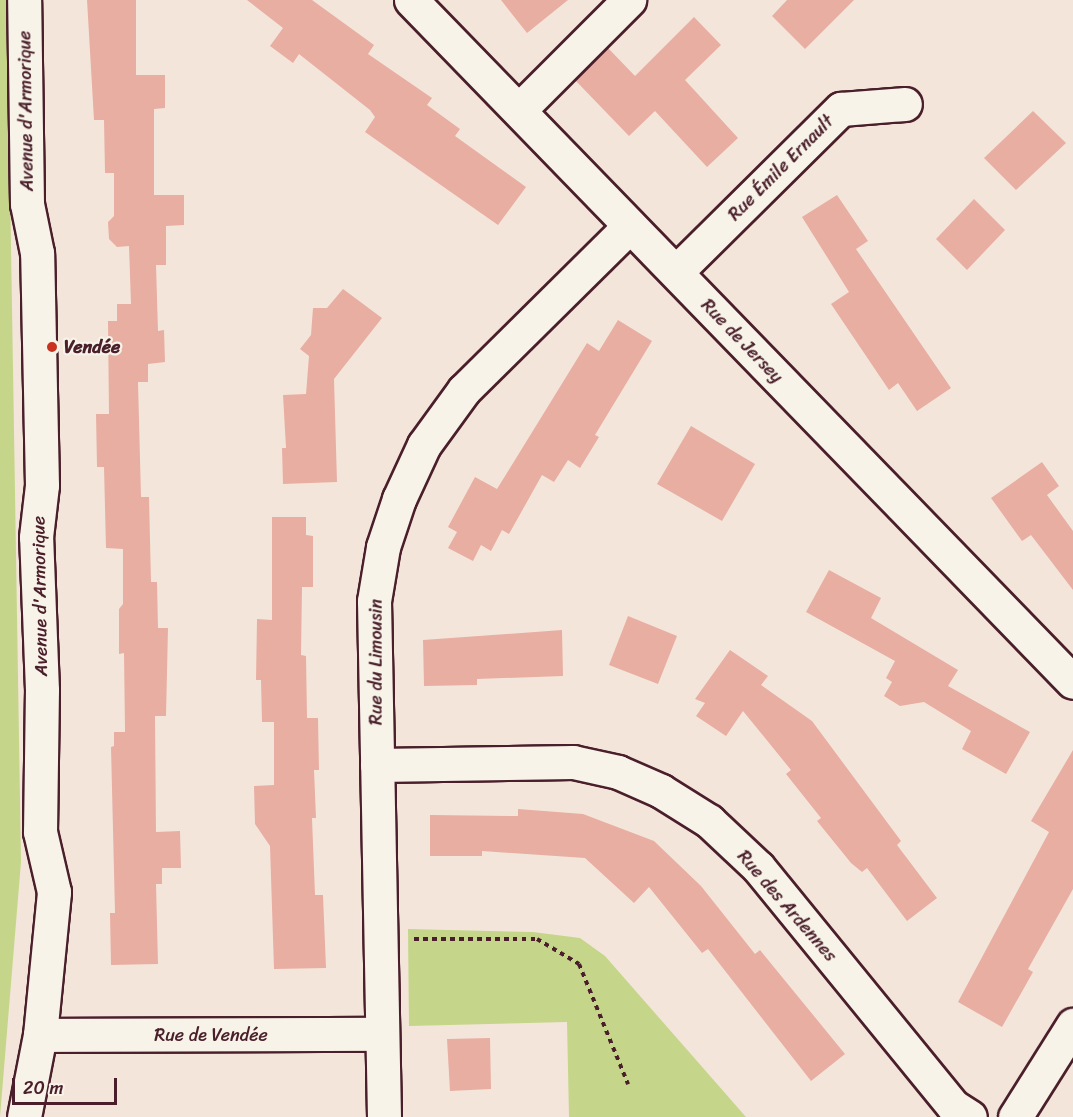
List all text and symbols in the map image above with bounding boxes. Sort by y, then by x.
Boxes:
street label: Avenue d'Armorique [14,31,38,191]
street label: Rue Émile Ernault [723,110,839,226]
street label: Rue de Jersey [696,294,788,388]
place label: Vendée [64,336,120,358]
marker: Vendée [45,340,59,354]
street label: Avenue d'Armorique [28,516,52,676]
street label: Rue du Limousin [365,598,387,726]
street label: Rue des Ardennes [733,846,841,966]
street label: Rue de Vendée [154,1024,268,1046]
scale bar [15,1066,120,1104]
text: 20 m [23,1072,63,1104]

